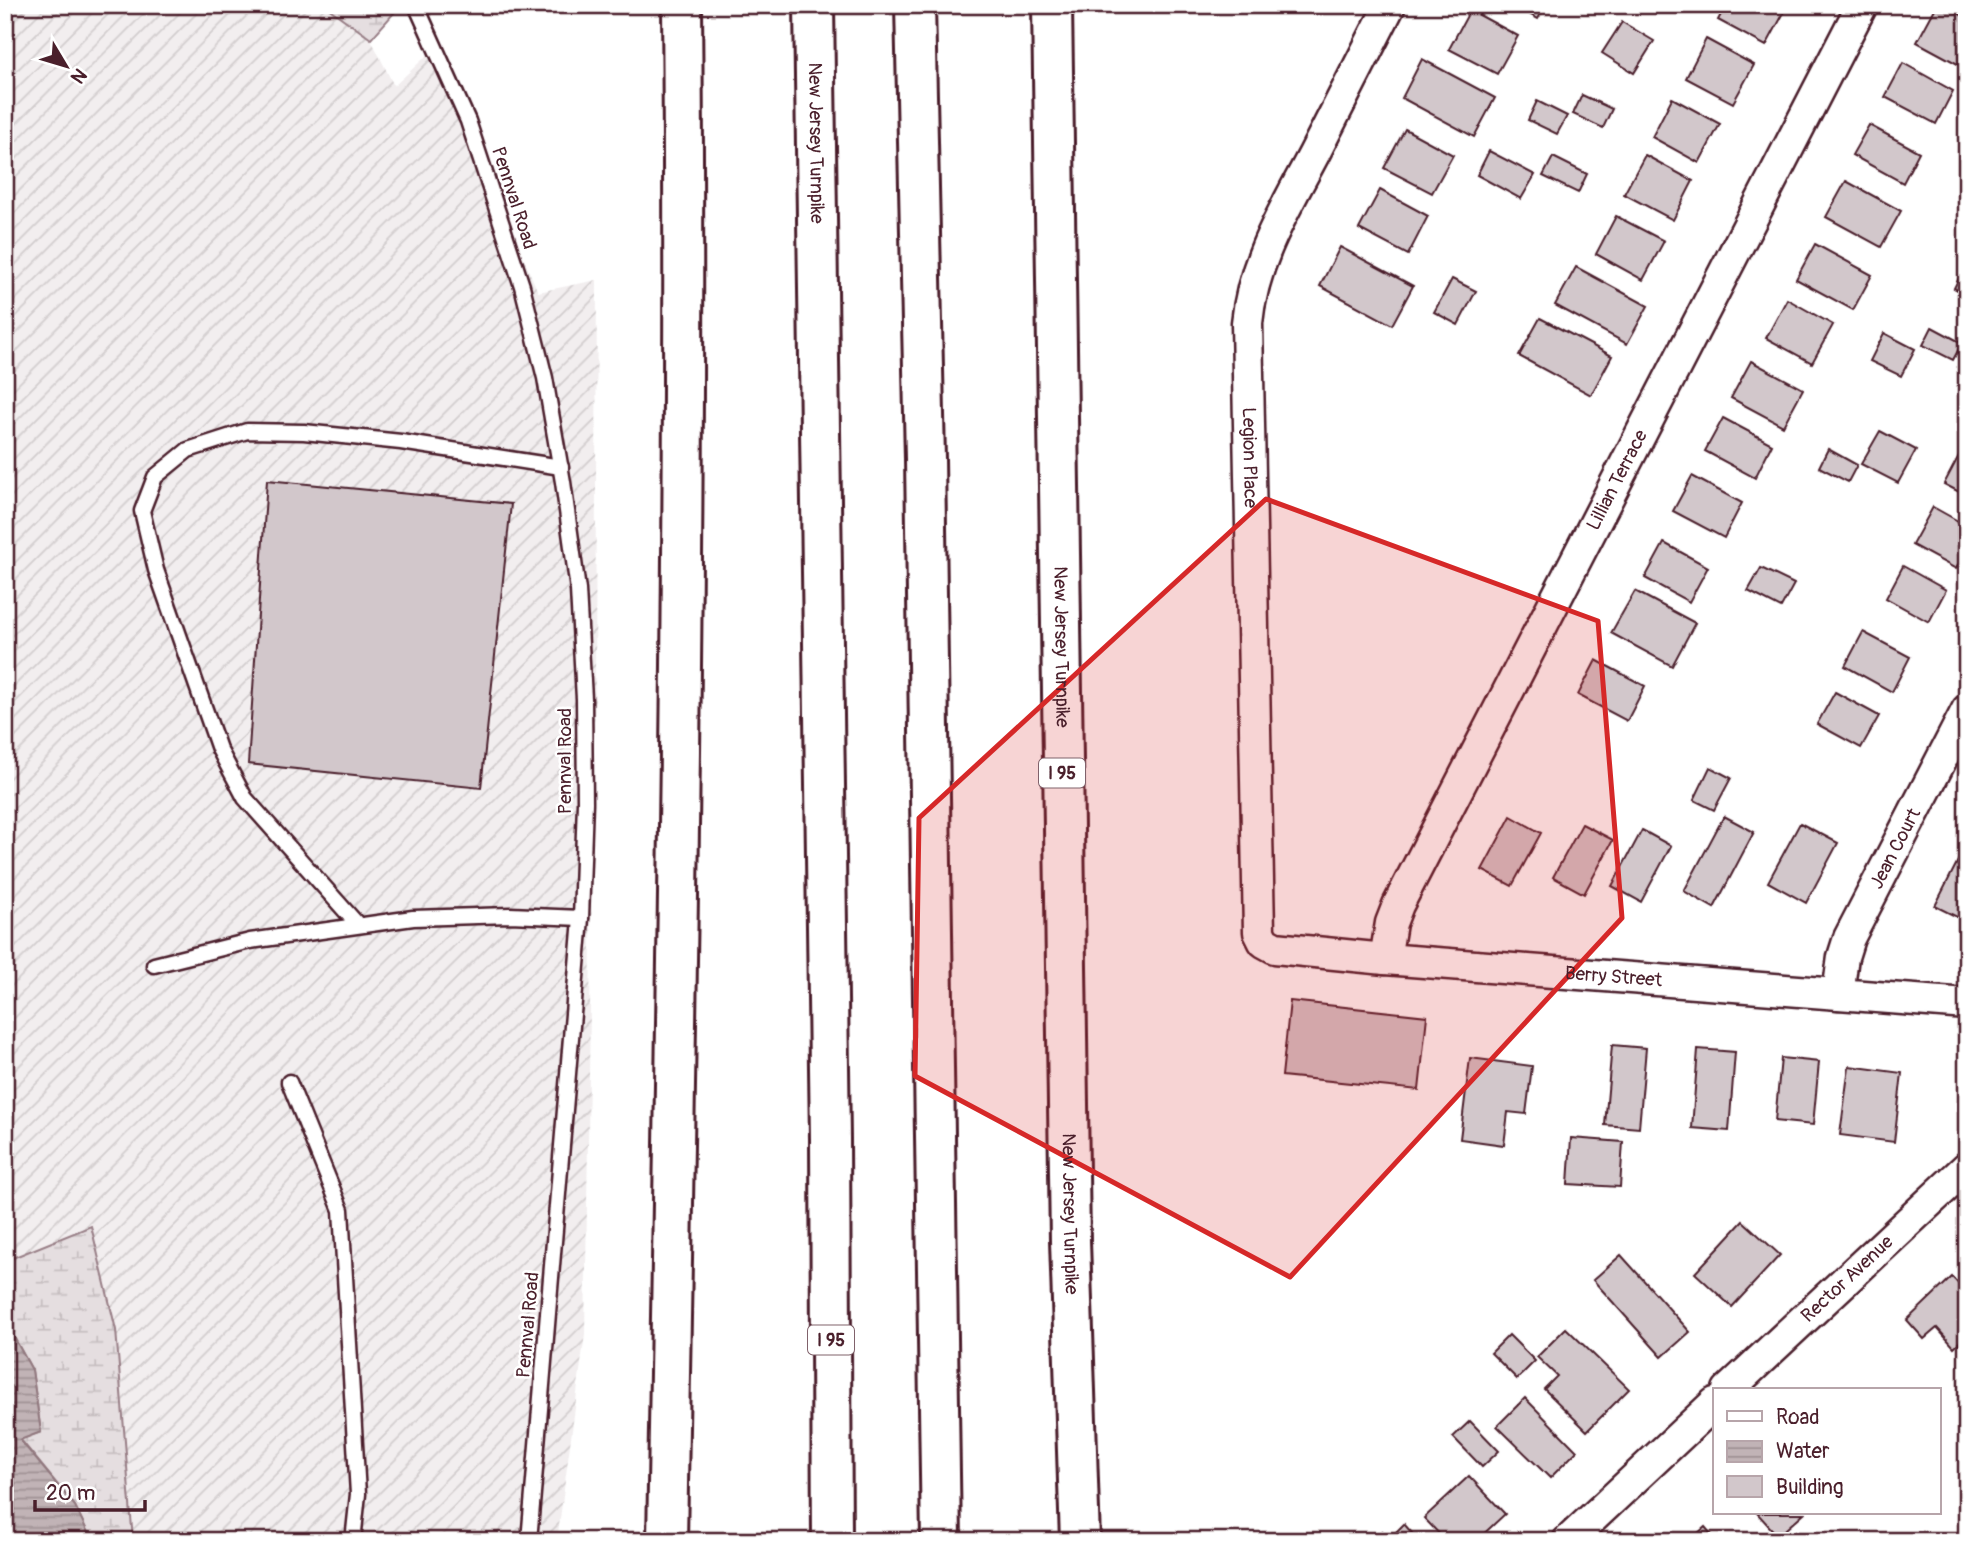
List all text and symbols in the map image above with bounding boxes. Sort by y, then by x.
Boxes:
north arrow [32,32,102,102]
street label: New Jersey Turnpike [803,62,829,224]
text: N [65,63,92,88]
street label: Pennval Road [486,144,542,252]
street label: Legion Place [1237,407,1263,509]
street label: Lillian Terrace [1581,425,1653,534]
street label: New Jersey Turnpike [1048,566,1075,728]
street label: Pennval Road [553,708,577,814]
road number: I 95 [1039,758,1085,788]
street label: Jean Court [1865,804,1926,893]
street label: Berry Street [1564,961,1663,992]
street label: New Jersey Turnpike [1056,1133,1084,1296]
street label: Rector Avenue [1796,1230,1899,1328]
street label: Pennval Road [511,1271,545,1379]
road number: I 95 [808,1325,854,1354]
legend [1713,1388,1940,1514]
text: Road [1776,1404,1820,1431]
text: Water [1776,1438,1830,1465]
scale bar [35,1469,145,1513]
text: Building [1776,1474,1843,1501]
text: 20 m [46,1480,95,1507]

